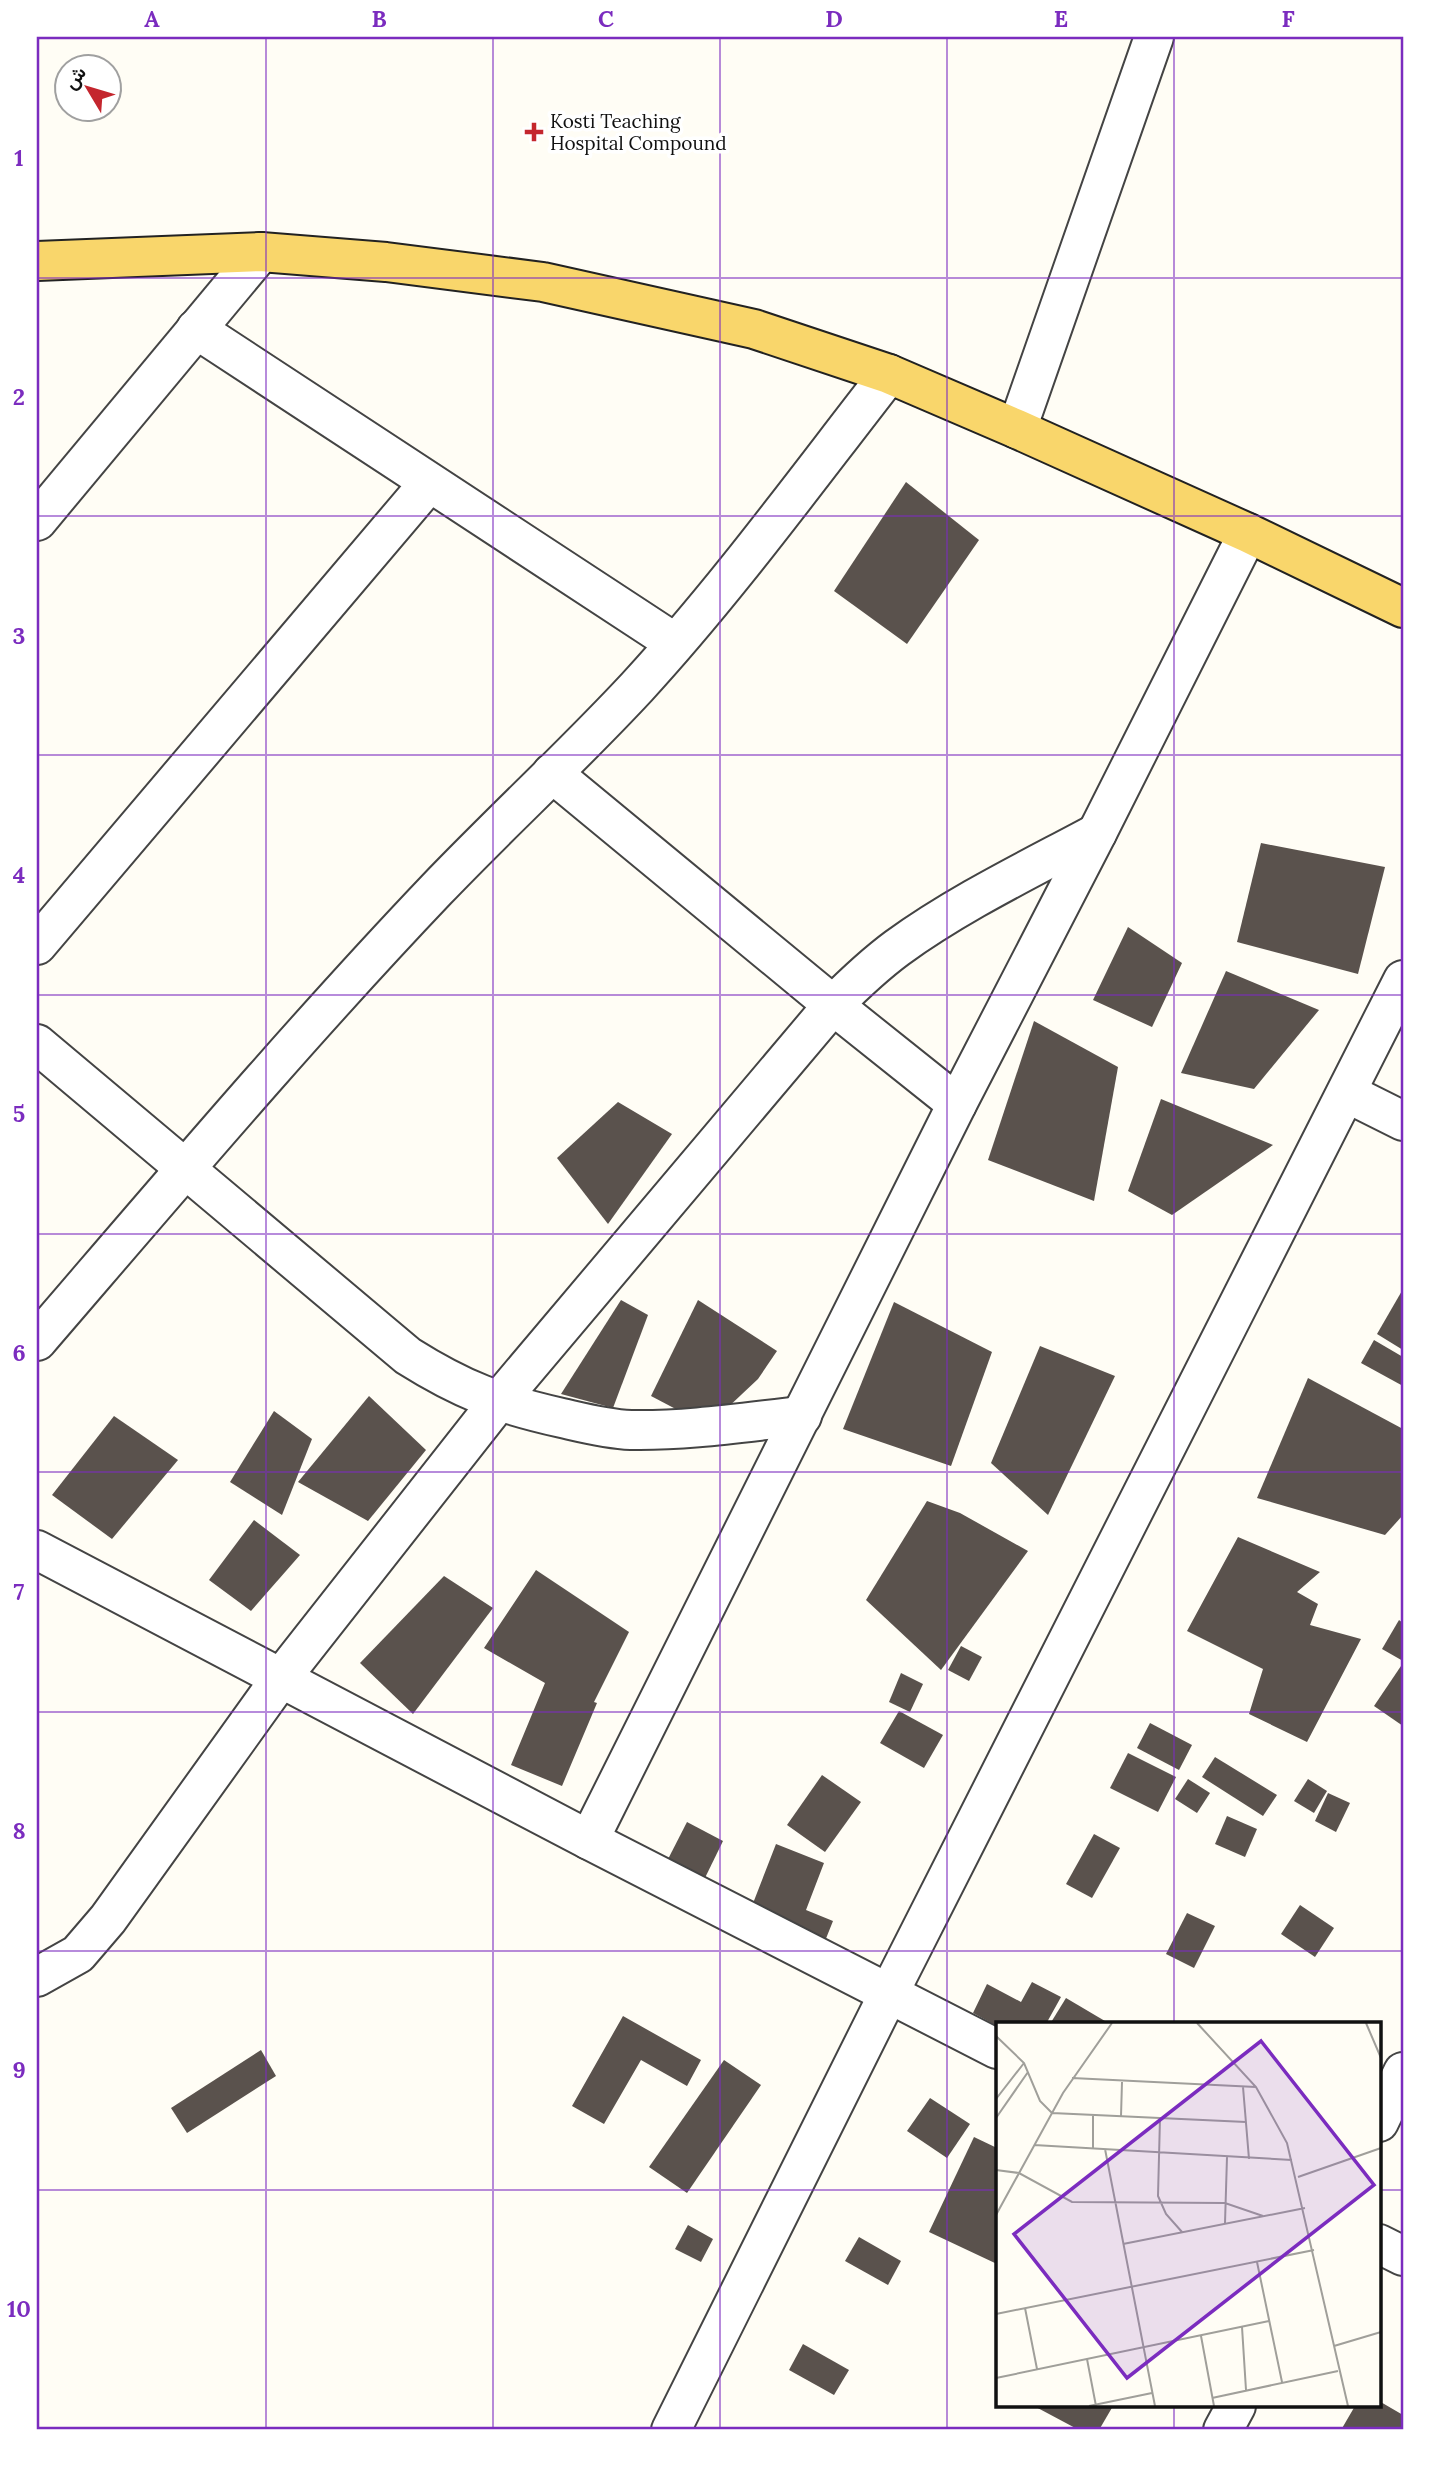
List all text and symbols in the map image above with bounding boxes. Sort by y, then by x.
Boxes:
text: A [144,4,160,33]
text: B [371,4,387,33]
text: C [598,4,614,33]
text: D [825,4,843,33]
text: E [1054,4,1068,33]
text: F [1281,4,1295,33]
north arrow [52,52,122,122]
text: ش [58,61,91,94]
place label: Kosti Teaching Hospital Compound [550,109,727,155]
marker: Kosti Teaching Hospital Compound [524,122,544,142]
text: 1 [14,143,24,172]
text: 2 [13,382,25,411]
text: 3 [13,621,25,650]
text: 4 [13,860,25,889]
text: 5 [13,1099,25,1128]
text: 6 [12,1338,26,1367]
text: 7 [14,1577,25,1606]
text: 8 [12,1816,26,1845]
inset map [996,2022,1380,2408]
text: 9 [12,2055,26,2084]
text: 10 [7,2294,31,2323]

